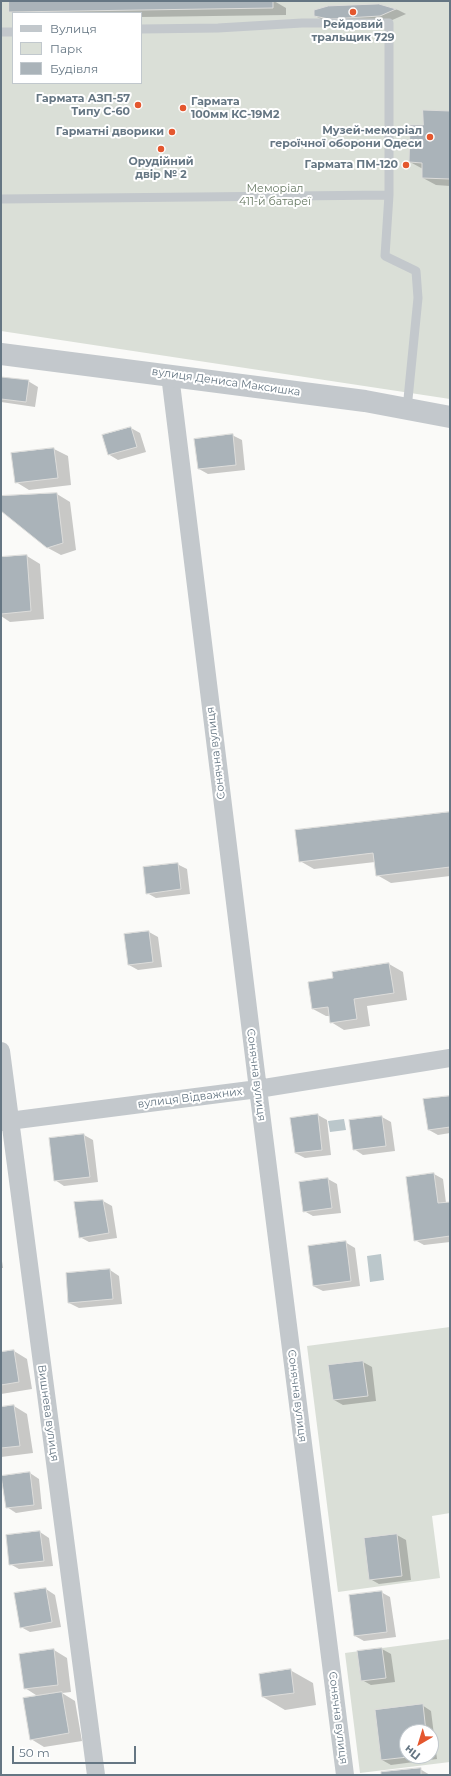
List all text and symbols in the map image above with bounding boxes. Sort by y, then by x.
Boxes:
marker: Рейдовий тральщик 729 [348,7,358,17]
legend [12,12,142,84]
place label: Рейдовий тральщик 729 [311,18,395,44]
text: Вулиця [50,21,97,36]
text: Парк [50,41,82,56]
text: Будівля [50,61,98,76]
place label: Гармата АЗП-57 Типу С-60 [36,92,130,118]
place label: Гармата 100мм КС-19М2 [191,95,279,121]
marker: Гармата АЗП-57 Типу С-60 [133,100,143,110]
marker: Гармата 100мм КС-19М2 [178,103,188,113]
place label: Музей-меморіал героїчної оборони Одеси [270,124,422,150]
place label: Гарматні дворики [56,125,164,139]
marker: Гарматні дворики [167,127,177,137]
marker: Музей-меморіал героїчної оборони Одеси [425,132,435,142]
marker: Орудійний двір № 2 [156,144,166,154]
place label: Орудійний двір № 2 [128,155,194,181]
place label: Гармата ПМ-120 [304,158,398,172]
marker: Гармата ПМ-120 [401,160,411,170]
park label: Меморіал 411-й батареї [239,182,311,208]
street label: вулиця Дениса Максишка [151,365,301,399]
street label: Сонячна вулиця [204,706,228,800]
street label: Сонячна вулиця [244,1028,268,1122]
street label: вулиця Відважних [137,1085,243,1111]
street label: Сонячна вулиця [285,1349,309,1443]
street label: Вишнева вулиця [35,1364,61,1462]
street label: Сонячна вулиця [326,1671,350,1765]
north arrow [399,1724,439,1764]
scale bar [14,1738,138,1764]
text: Пн [401,1742,423,1763]
text: 50 m [19,1745,50,1760]

